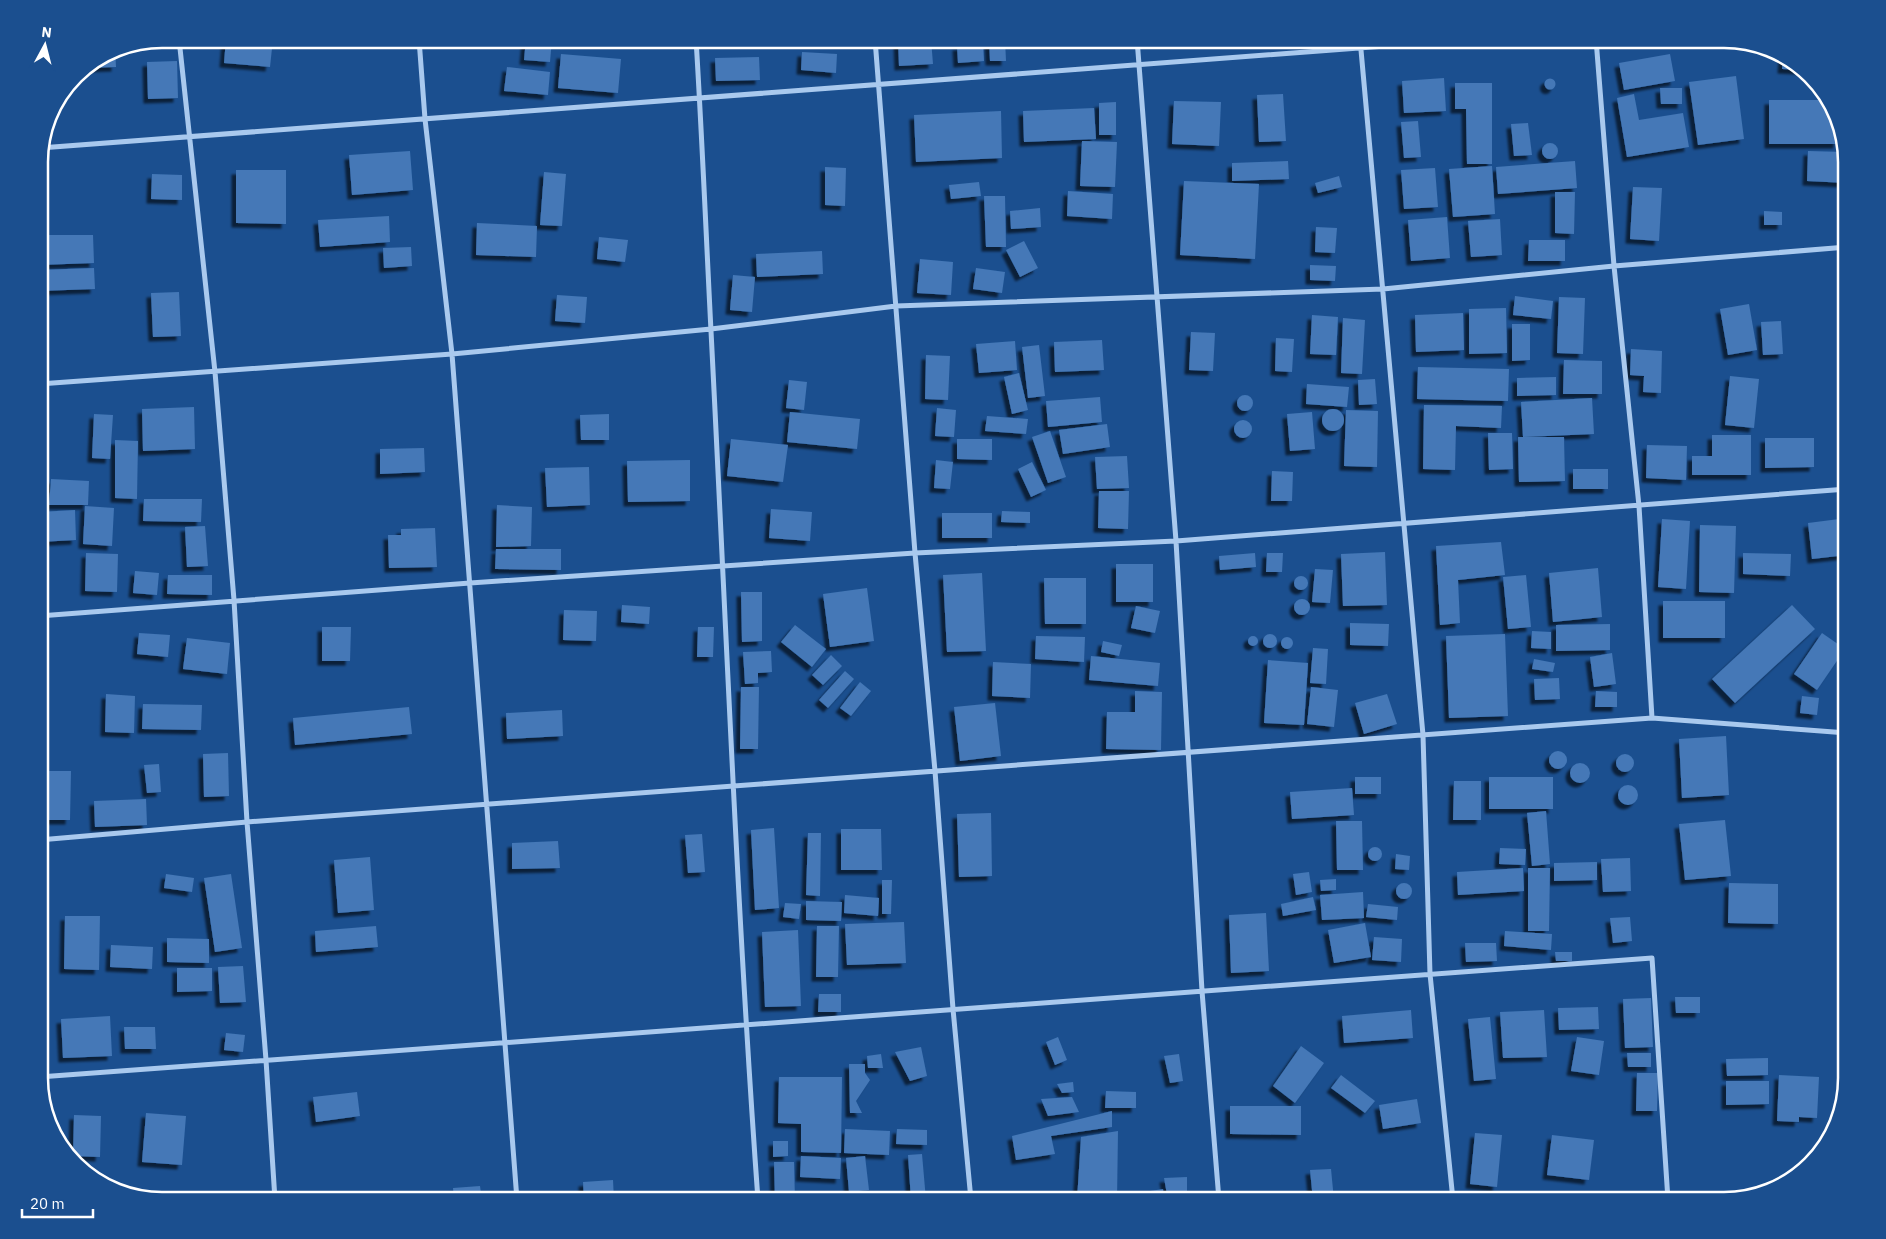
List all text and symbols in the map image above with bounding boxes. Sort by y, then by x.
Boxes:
north arrow [20,20,70,70]
text: N [40,23,53,42]
scale bar [22,1186,94,1218]
text: 20 m [30,1194,65,1213]

